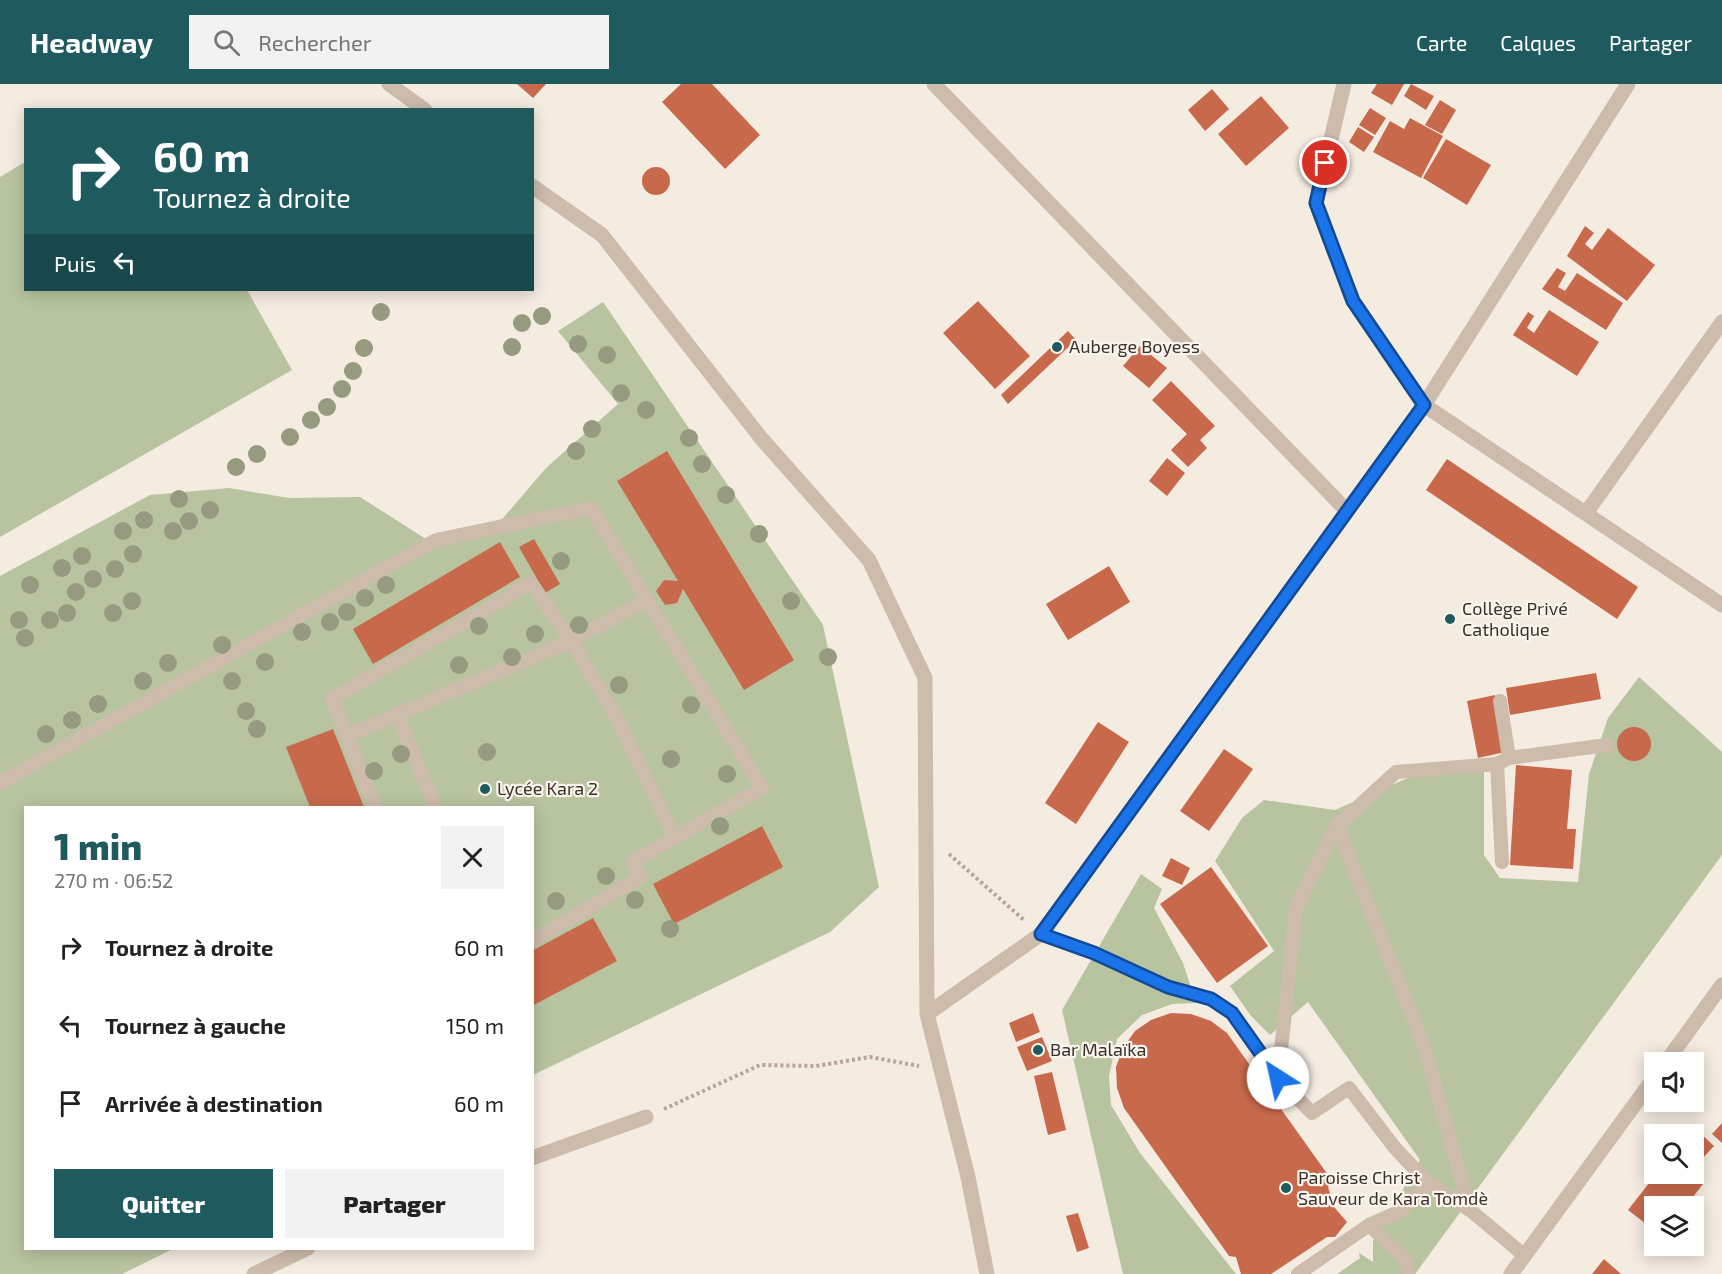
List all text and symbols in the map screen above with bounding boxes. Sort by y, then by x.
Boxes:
search box [189,15,609,69]
text: Headway [30,25,153,59]
icon: search [210,26,243,59]
text: Rechercher [258,29,372,55]
text: Carte [1416,30,1467,55]
text: Calques [1500,30,1576,55]
text: Partager [1609,30,1692,55]
text: 60 m [153,130,250,180]
icon: right [54,132,132,210]
pin [1299,137,1350,188]
icon: arrive [1308,146,1341,179]
text: Tournez à droite [153,181,351,213]
icon: left [108,246,141,279]
text: Puis [54,250,96,276]
place label: Auberge Boyess [1069,335,1200,357]
marker: Auberge Boyess [1050,340,1064,354]
place label: Collège Privé Catholique [1462,597,1568,640]
marker: Collège Privé Catholique [1443,612,1457,626]
place label: Lycée Kara 2 [497,777,598,799]
marker: Lycée Kara 2 [478,782,492,796]
text: 1 min [54,824,142,867]
button: close [441,826,504,889]
text: 270 m · 06:52 [54,868,173,892]
icon: right [54,931,87,964]
text: Tournez à droite [105,934,274,960]
text: 60 m [454,934,504,960]
icon: left [54,1009,87,1042]
text: Tournez à gauche [105,1012,286,1038]
text: 150 m [446,1012,504,1038]
place label: Bar Malaïka [1050,1038,1146,1060]
marker: Bar Malaïka [1031,1043,1045,1057]
position arrow [1246,1046,1310,1110]
map controls [1644,1052,1704,1256]
button: sound [1644,1052,1704,1112]
icon: arrive [54,1087,87,1120]
text: Arrivée à destination [105,1090,323,1116]
text: 60 m [454,1090,504,1116]
button: search [1644,1124,1704,1184]
place label: Paroisse Christ Sauveur de Kara Tomdè [1298,1166,1488,1209]
button: Quitter [54,1169,273,1238]
button: Partager [285,1169,504,1238]
marker: Paroisse Christ Sauveur de Kara Tomdè [1279,1181,1293,1195]
button: layers [1644,1196,1704,1256]

